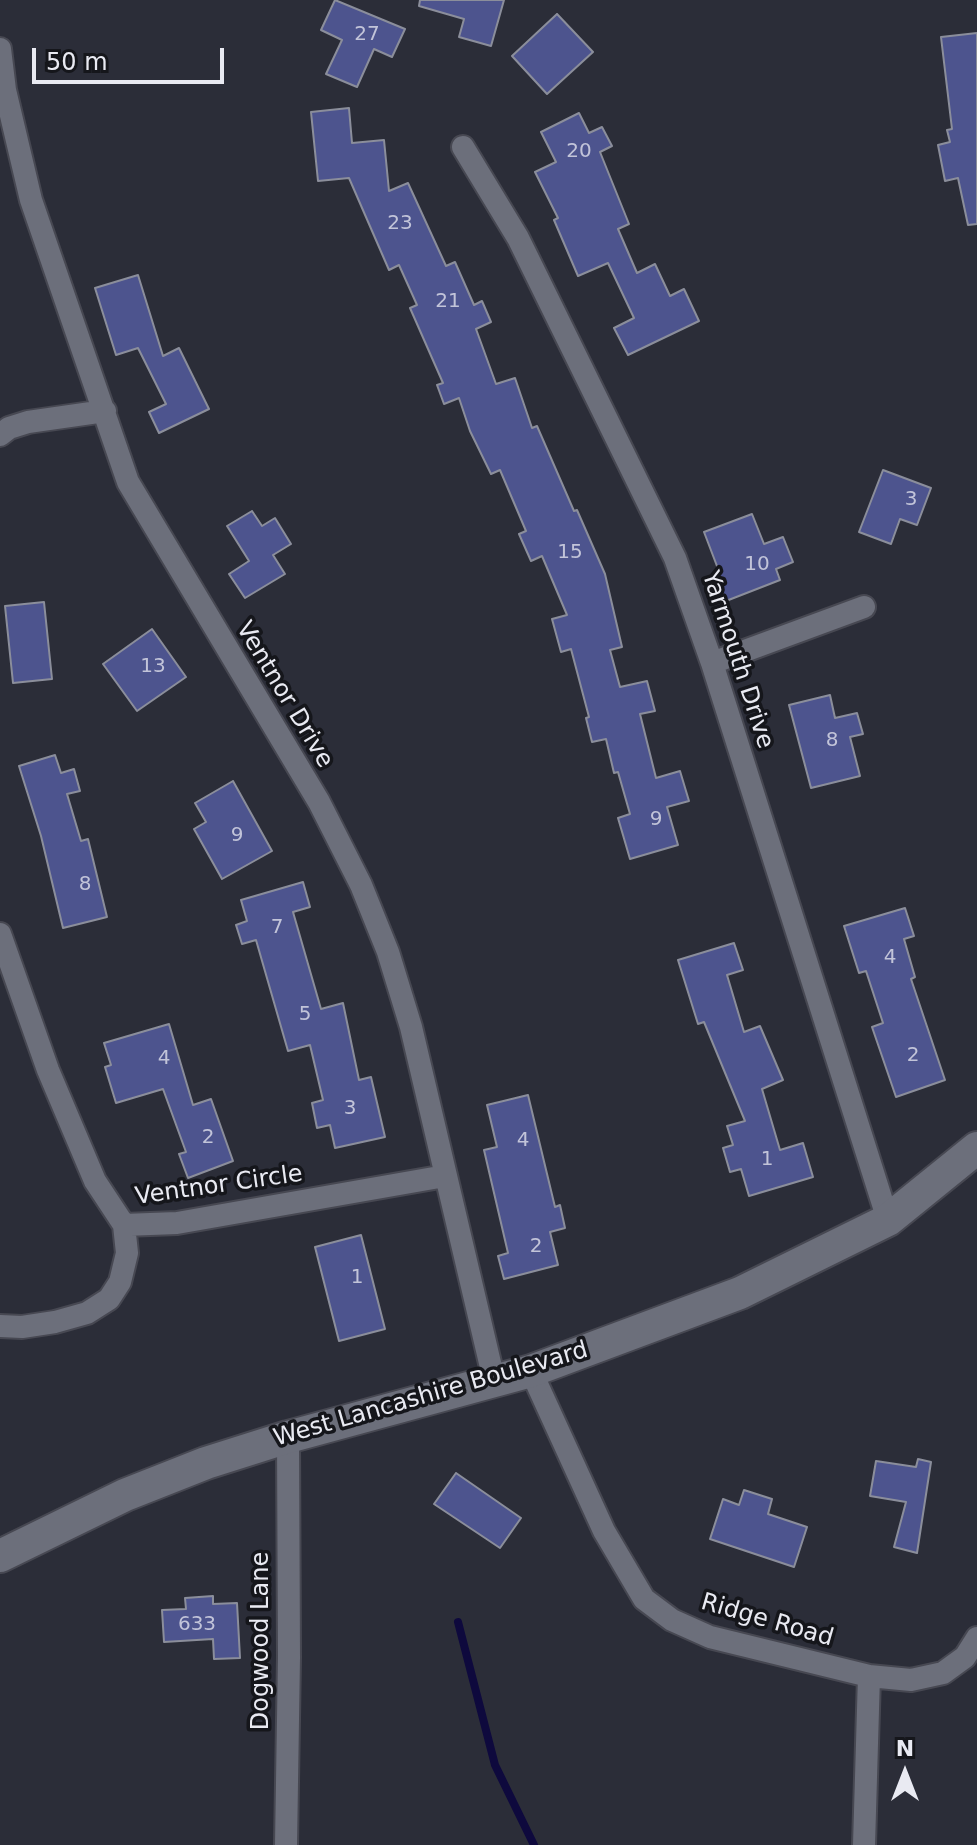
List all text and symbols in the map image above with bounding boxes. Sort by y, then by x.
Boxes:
house number: 27 [354,23,380,47]
scale bar [36,32,228,82]
text: 50 m [46,48,108,76]
house number: 20 [566,140,592,164]
house number: 23 [387,212,413,236]
house number: 21 [435,290,461,314]
house number: 3 [905,488,917,512]
house number: 15 [557,541,583,565]
house number: 10 [744,553,770,577]
street label: Yarmouth Drive [695,568,779,752]
street label: Ventnor Drive [229,617,339,773]
house number: 13 [140,655,166,679]
house number: 8 [826,729,838,753]
house number: 9 [650,808,662,832]
house number: 9 [231,824,243,848]
house number: 8 [79,873,91,897]
house number: 7 [271,916,283,940]
house number: 4 [884,946,896,970]
house number: 5 [299,1003,311,1027]
house number: 2 [907,1044,919,1068]
house number: 4 [158,1047,170,1071]
house number: 3 [344,1097,356,1121]
house number: 2 [202,1126,214,1150]
house number: 4 [517,1129,529,1153]
house number: 1 [761,1148,773,1172]
street label: Ventnor Circle [133,1160,305,1212]
house number: 2 [530,1235,542,1259]
house number: 1 [351,1266,363,1290]
street label: West Lancashire Boulevard [271,1336,591,1454]
street label: Dogwood Lane [248,1552,276,1730]
street label: Ridge Road [697,1588,837,1654]
house number: 633 [178,1613,216,1637]
north arrow [865,1733,945,1813]
text: N [896,1736,914,1761]

